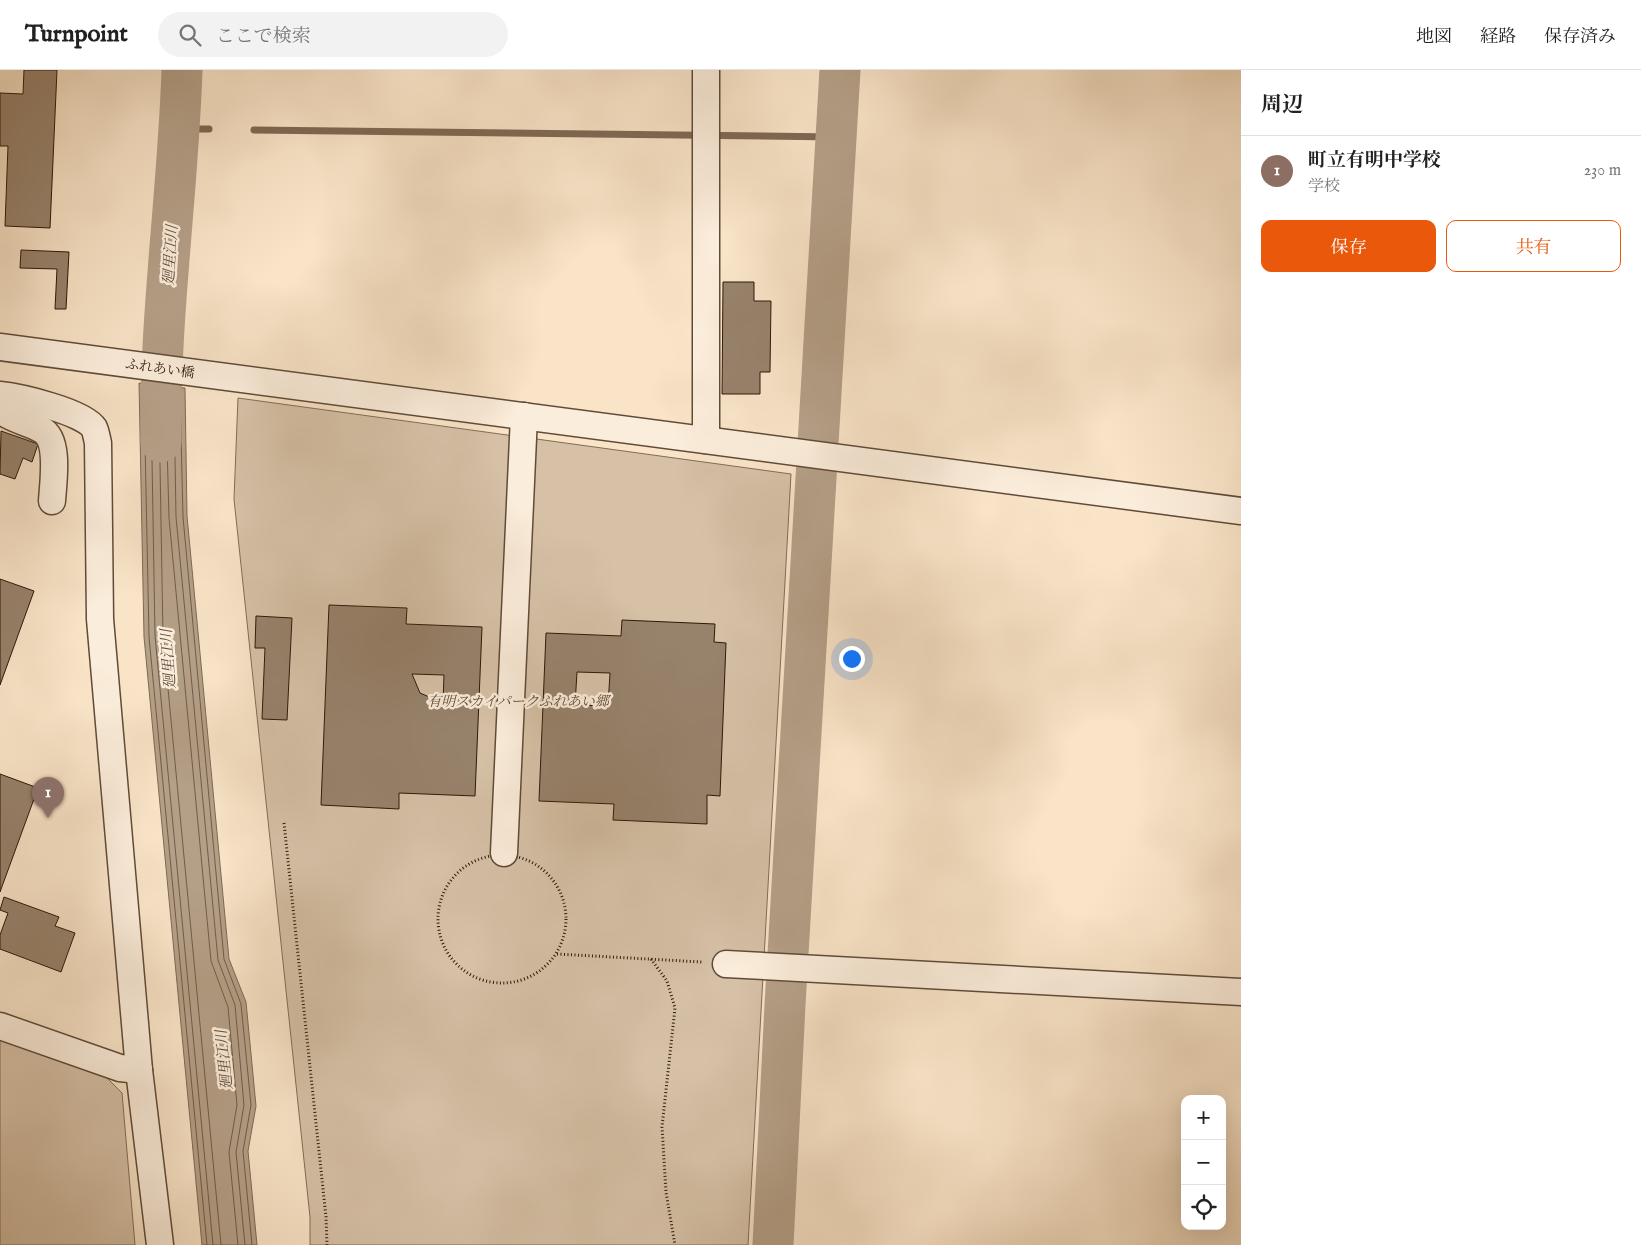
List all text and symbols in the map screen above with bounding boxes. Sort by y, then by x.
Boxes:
search box [158,12,508,57]
text: Turnpoint [25,19,128,50]
icon: search [176,21,204,49]
text: ここで検索 [216,25,311,49]
text: 地図 [1416,26,1452,49]
text: 経路 [1480,26,1516,49]
text: 保存済み [1544,26,1616,49]
text: 周辺 [1261,92,1303,119]
text: 町立有明中学校 [1308,149,1441,173]
text: 1 [1274,161,1280,181]
text: 230 m [1584,161,1621,181]
text: 学校 [1308,177,1340,197]
button: 保存 [1261,220,1436,272]
button: 共有 [1446,220,1621,272]
water label: 廻里江川 [159,222,182,286]
street label: ふれあい橋 [124,355,196,383]
water label: 廻里江川 [157,626,180,690]
your location [839,646,865,672]
park label: 有明スカイパークふれあい郷 [427,693,612,711]
pin: 1 [32,777,64,818]
water label: 廻里江川 [212,1027,237,1091]
map controls [1181,1095,1226,1230]
button: + [1181,1095,1226,1140]
button: − [1181,1140,1226,1185]
button: locate [1181,1185,1226,1230]

